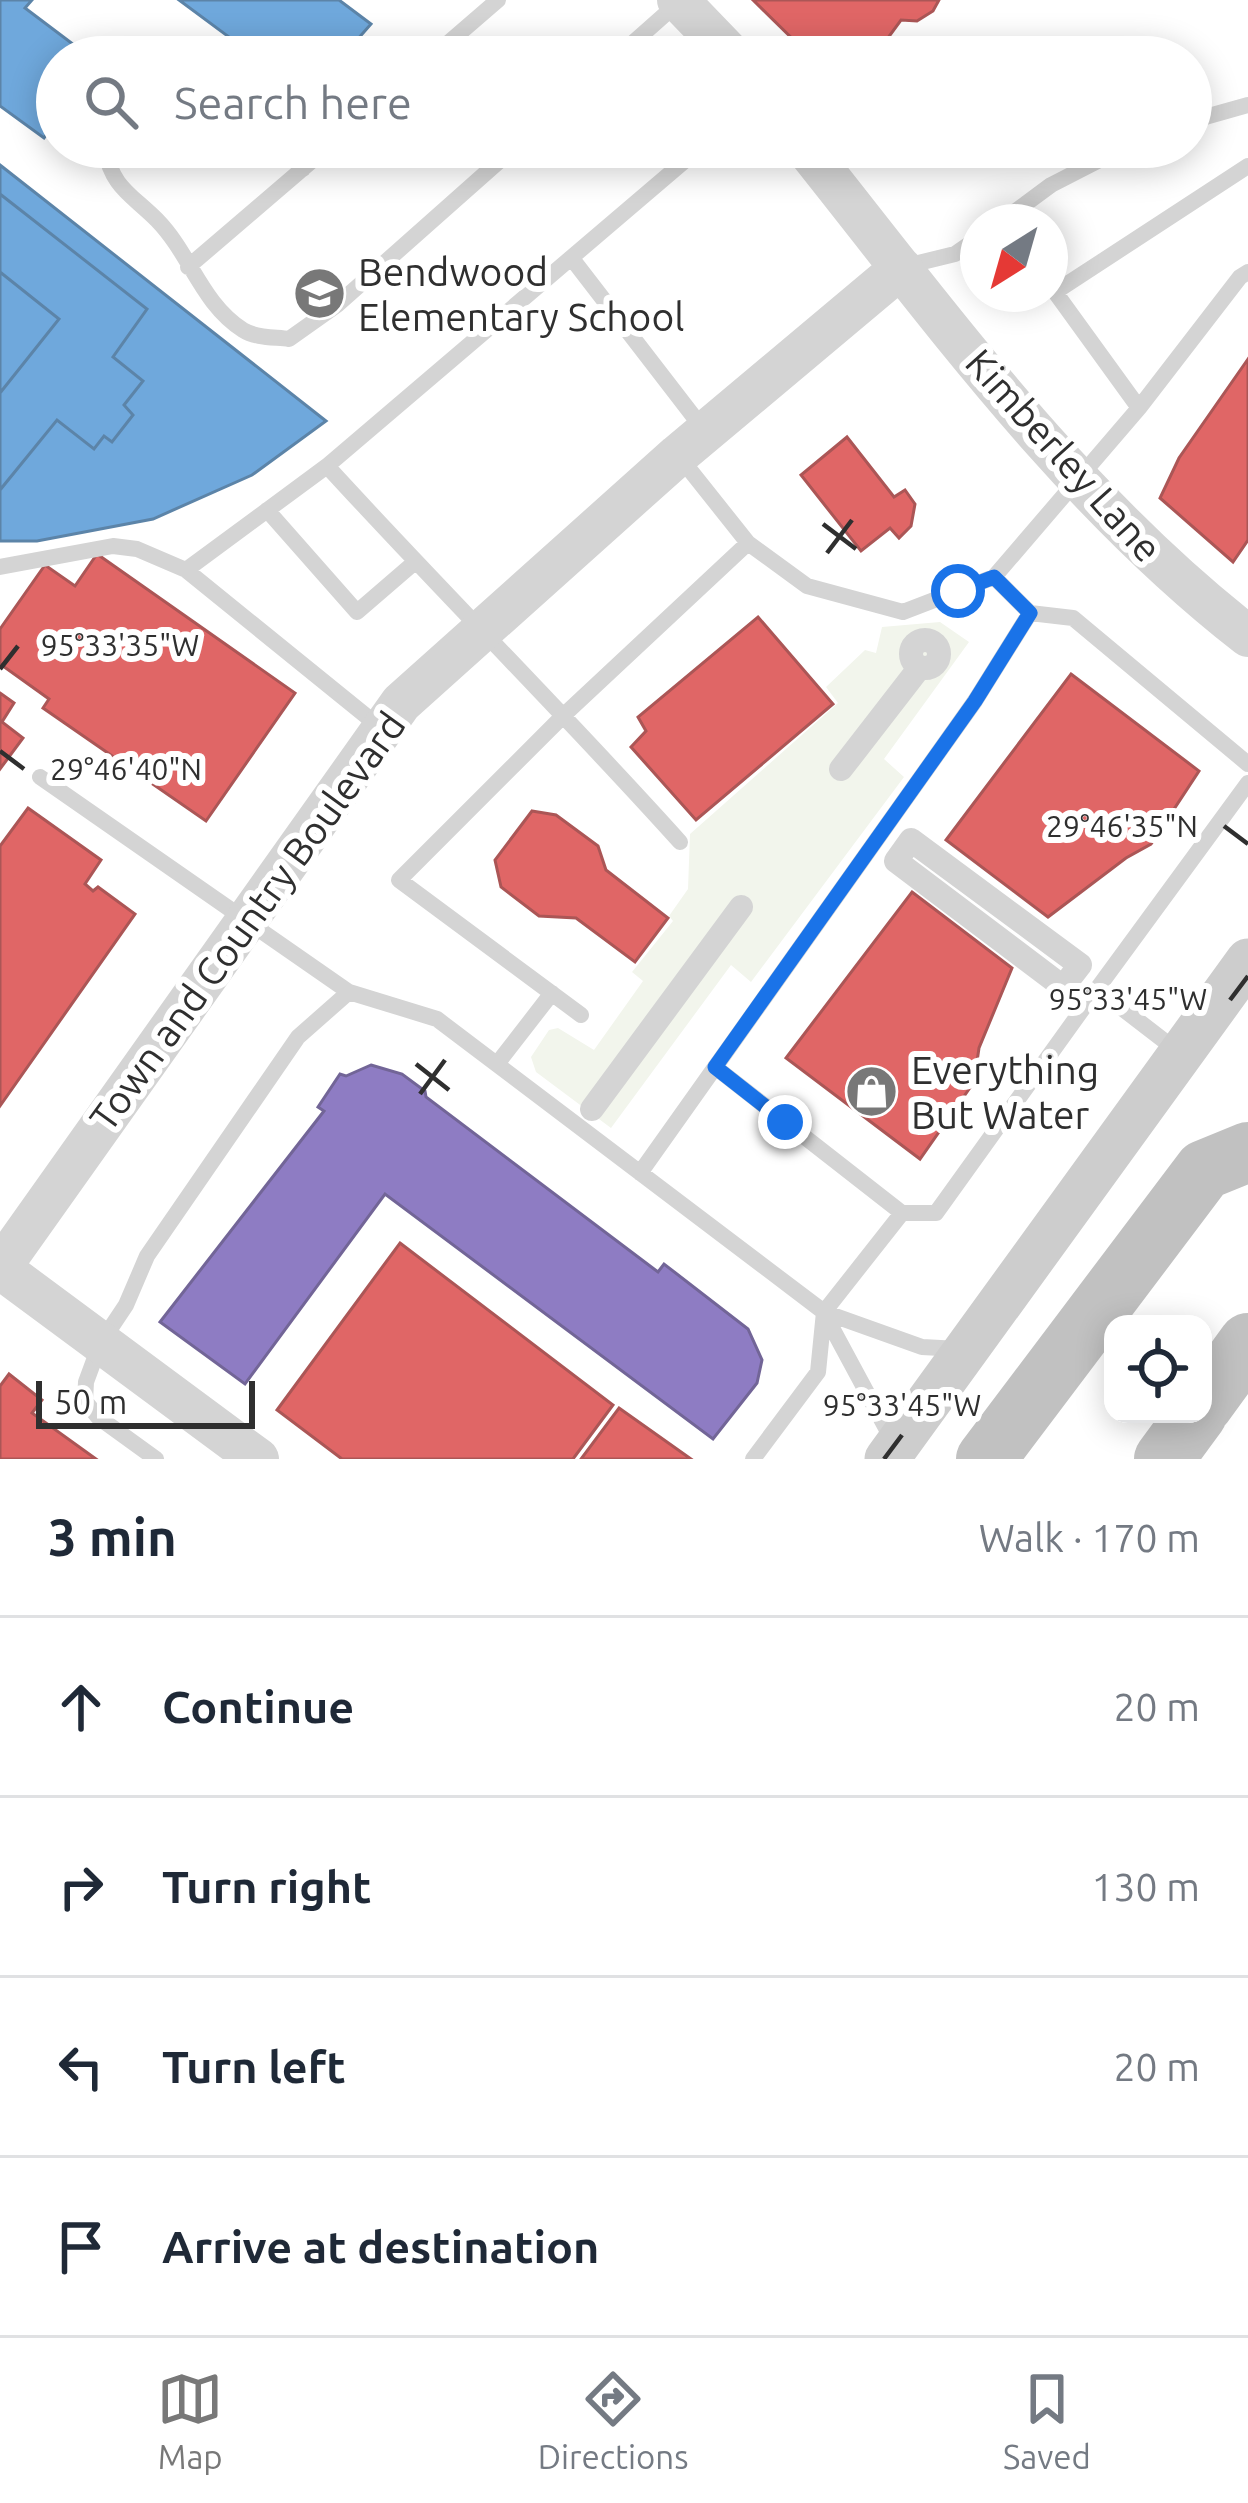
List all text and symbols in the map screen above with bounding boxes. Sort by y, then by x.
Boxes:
search box [36,36,1212,168]
icon: search [78,69,144,135]
text: Search here [174,77,412,128]
north arrow [960,204,1068,312]
place label: Bendwood Elementary School [358,250,684,338]
school or university icon: Bendwood Elementary School [291,265,347,321]
street label: Kimberley Lane [958,340,1170,570]
route start [931,564,985,618]
text: 95°33'35"W [41,628,199,662]
street label: Town and Country Boulevard [81,704,413,1138]
text: 29°46'40"N [50,752,202,786]
text: 29°46'35"N [1046,809,1198,843]
text: 95°33'45"W [1049,982,1207,1016]
place label: Everything But Water [911,1048,1099,1136]
shop icon: Everything But Water [844,1063,900,1119]
route end [758,1095,812,1149]
map controls [1104,1315,1212,1423]
button: locate [1104,1315,1212,1423]
scale bar [36,1375,255,1428]
text: 50 m [54,1383,127,1420]
text: 95°33'45"W [823,1388,981,1422]
text: 3 min [48,1508,177,1566]
text: Walk · 170 m [979,1516,1200,1559]
icon: ahead [48,1674,114,1740]
text: Continue [162,1681,354,1732]
text: 20 m [1113,1685,1200,1728]
icon: right [48,1854,114,1920]
text: Turn right [162,1861,371,1912]
text: 130 m [1091,1865,1200,1908]
icon: left [48,2034,114,2100]
text: Turn left [162,2041,346,2092]
text: 20 m [1113,2045,1200,2088]
icon: arrive [48,2214,114,2280]
text: Arrive at destination [162,2221,599,2272]
tab: Map [157,2366,223,2475]
tab: Directions [538,2366,688,2475]
tab: Saved [1003,2366,1091,2475]

